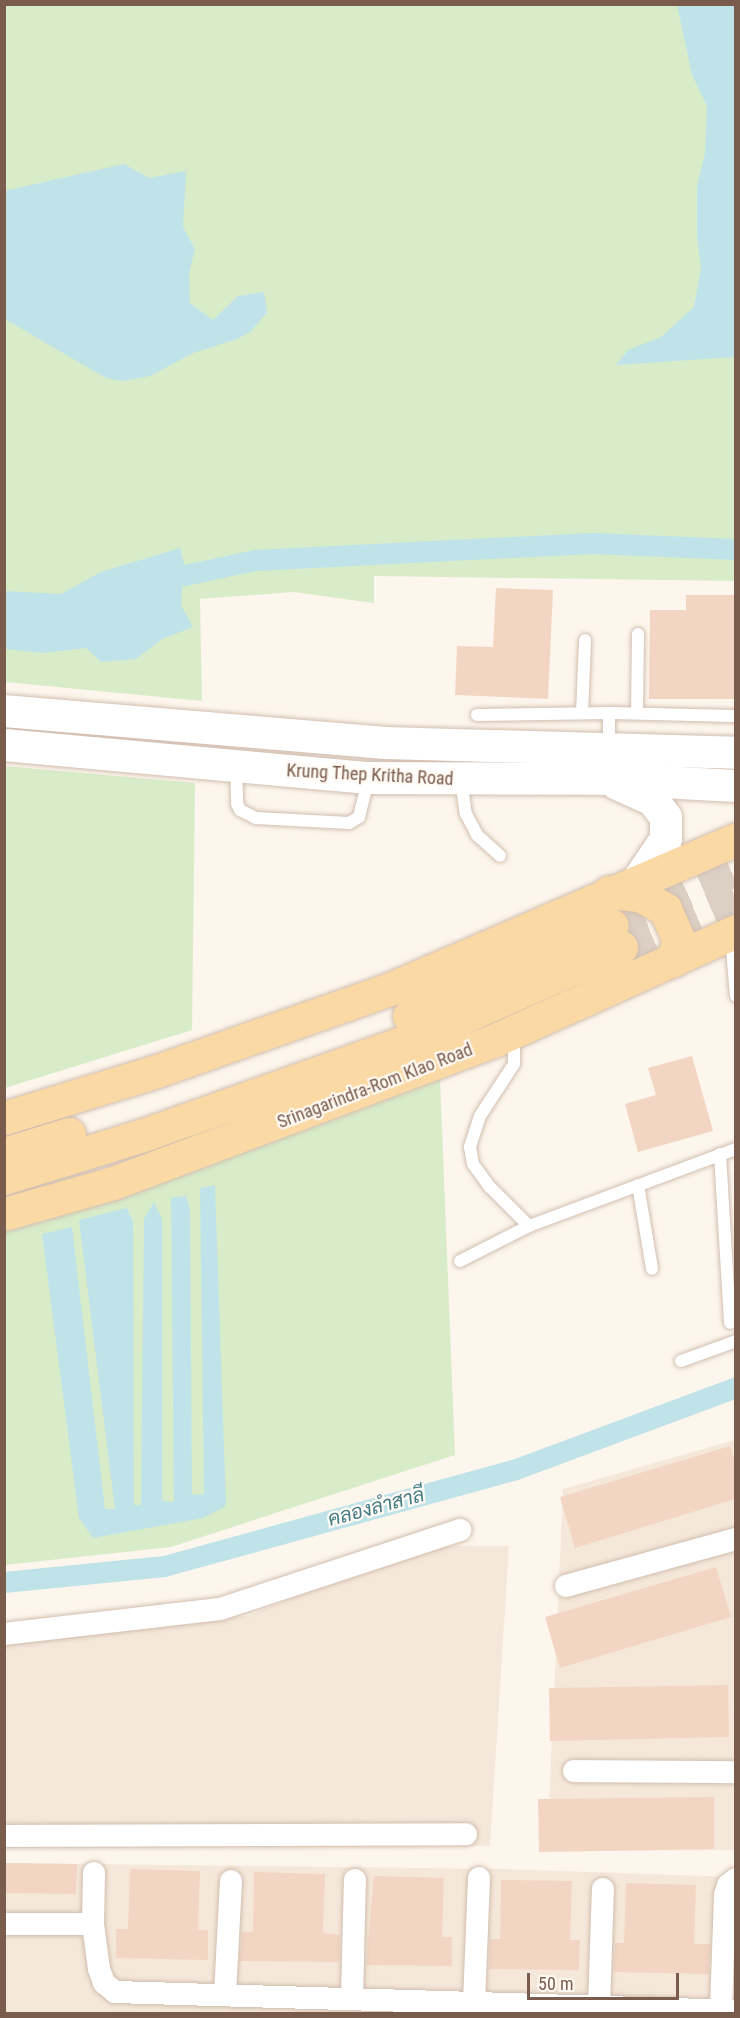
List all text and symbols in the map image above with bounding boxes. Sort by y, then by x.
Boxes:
street label: Krung Thep Kritha Road [286,760,454,790]
street label: Srinagarindra-Rom Klao Road [274,1039,476,1133]
water label: คลองลำสาลี [325,1483,427,1531]
scale bar [530,1961,682,1999]
text: 50 m [538,1973,573,1994]

